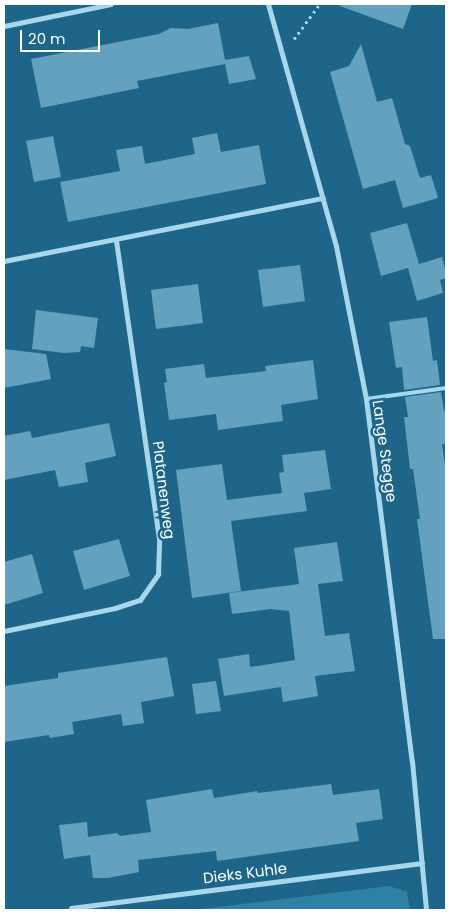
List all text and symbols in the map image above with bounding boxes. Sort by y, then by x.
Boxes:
scale bar [22,20,102,52]
text: 20 m [28,28,66,49]
street label: Lange Stegge [369,399,401,503]
street label: Platanenweg [149,440,179,540]
street label: Dieks Kuhle [202,859,288,887]

